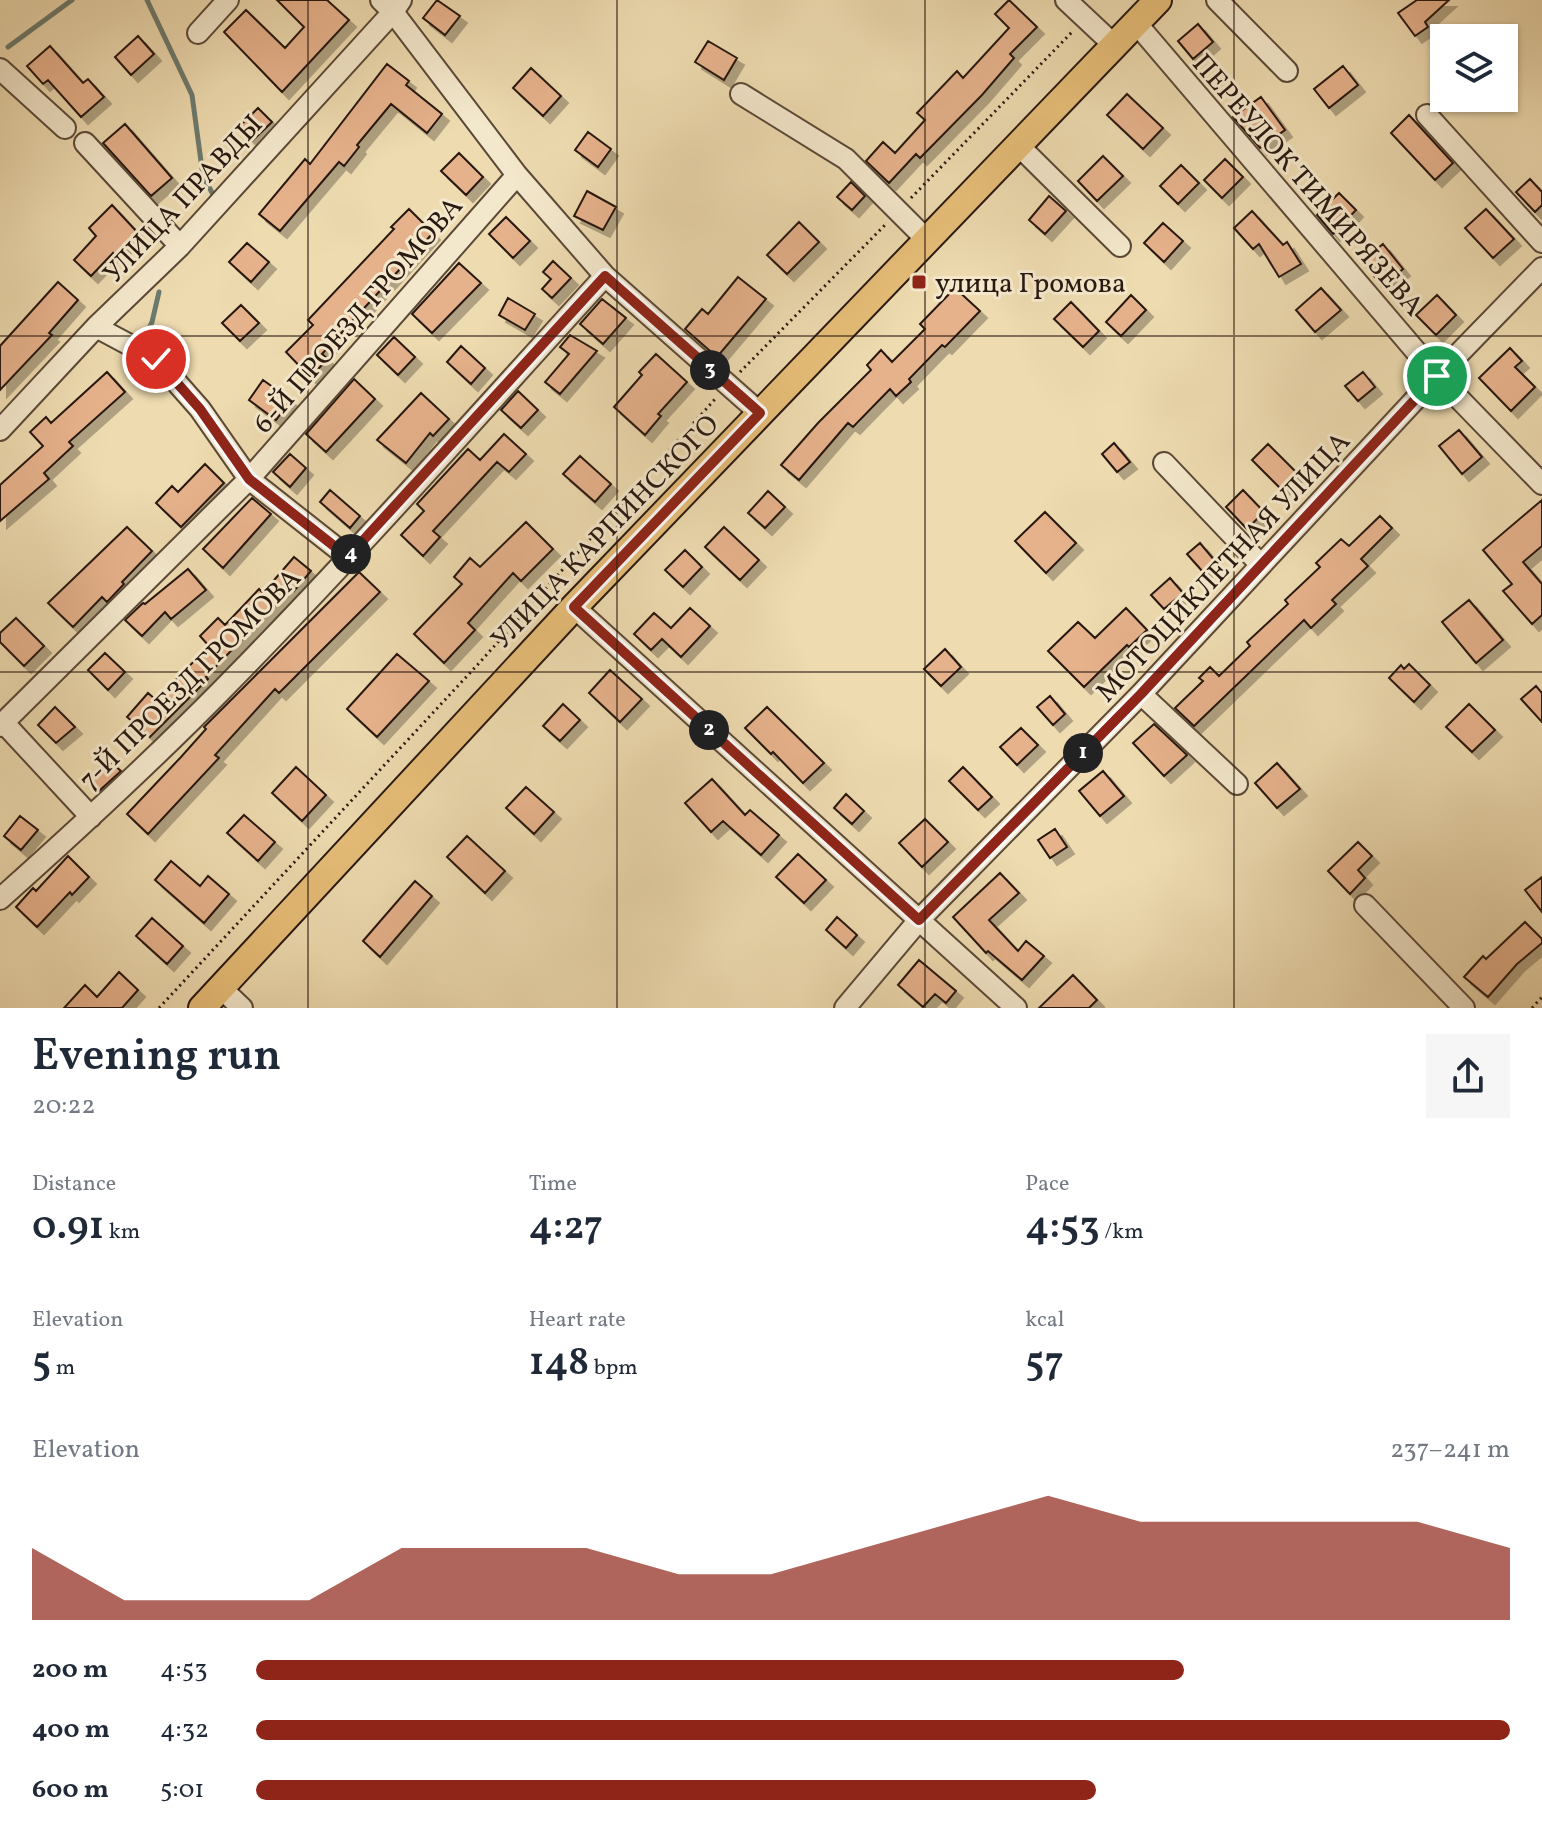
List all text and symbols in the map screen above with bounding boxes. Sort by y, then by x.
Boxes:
map controls [1430,24,1518,112]
button: layers [1430,24,1518,112]
street label: ПЕРЕУЛОК ТИМИРЯЗЕВА [1182,46,1432,326]
street label: УЛИЦА ПРАВДЫ [95,107,273,293]
street label: 6-Й ПРОЕЗД ГРОМОВА [245,189,473,443]
place label: улица Громова [935,265,1126,304]
marker: улица Громова [910,273,928,291]
pin [122,325,190,393]
icon: check [134,337,178,381]
pin [1403,342,1471,410]
pin: 3 [690,350,730,390]
text: 3 [704,354,716,385]
icon: arrive [1415,354,1459,398]
street label: УЛИЦА КАРПИНСКОГО [483,407,729,659]
street label: МОТОЦИКЛЕТНАЯ УЛИЦА [1088,424,1360,712]
pin: 4 [331,534,371,574]
text: 4 [344,538,358,569]
street label: 7-Й ПРОЕЗД ГРОМОВА [71,560,311,800]
pin: 2 [689,710,729,750]
text: 2 [703,714,715,745]
pin: 1 [1063,733,1103,773]
text: 1 [1079,737,1087,768]
text: Evening run [32,1027,281,1088]
button: share [1426,1034,1510,1118]
text: 20:22 [32,1088,95,1124]
text: Distance [32,1169,116,1200]
text: Time [529,1169,577,1200]
text: Pace [1025,1169,1069,1200]
text: 0.91 [32,1200,104,1256]
text: 4:27 [529,1200,603,1256]
text: 4:53 [1025,1200,1100,1256]
text: km [104,1217,140,1248]
text: /km [1100,1217,1144,1248]
text: Elevation [32,1305,123,1336]
text: Heart rate [529,1305,626,1336]
text: kcal [1025,1305,1064,1336]
text: 5 [32,1336,51,1392]
text: 148 [529,1336,589,1392]
text: 57 [1025,1336,1064,1392]
text: m [51,1353,75,1384]
text: bpm [589,1353,638,1384]
text: Elevation [32,1432,140,1468]
text: 237–241 m [1390,1432,1510,1468]
text: 200 m [32,1652,108,1688]
text: 4:53 [160,1652,208,1688]
text: 400 m [32,1712,110,1748]
text: 4:32 [160,1712,209,1748]
text: 600 m [32,1772,109,1808]
text: 5:01 [160,1772,204,1808]

